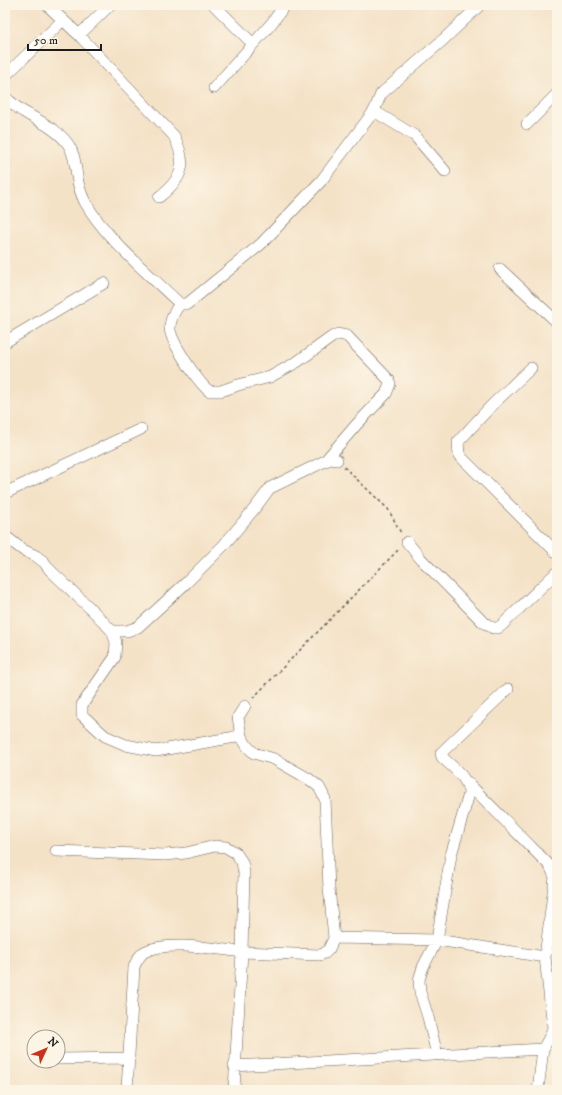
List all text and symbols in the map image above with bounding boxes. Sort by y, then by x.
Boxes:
scale bar [28,26,101,52]
text: 50 m [34,33,58,48]
north arrow [26,1029,66,1069]
text: N [44,1035,61,1051]

